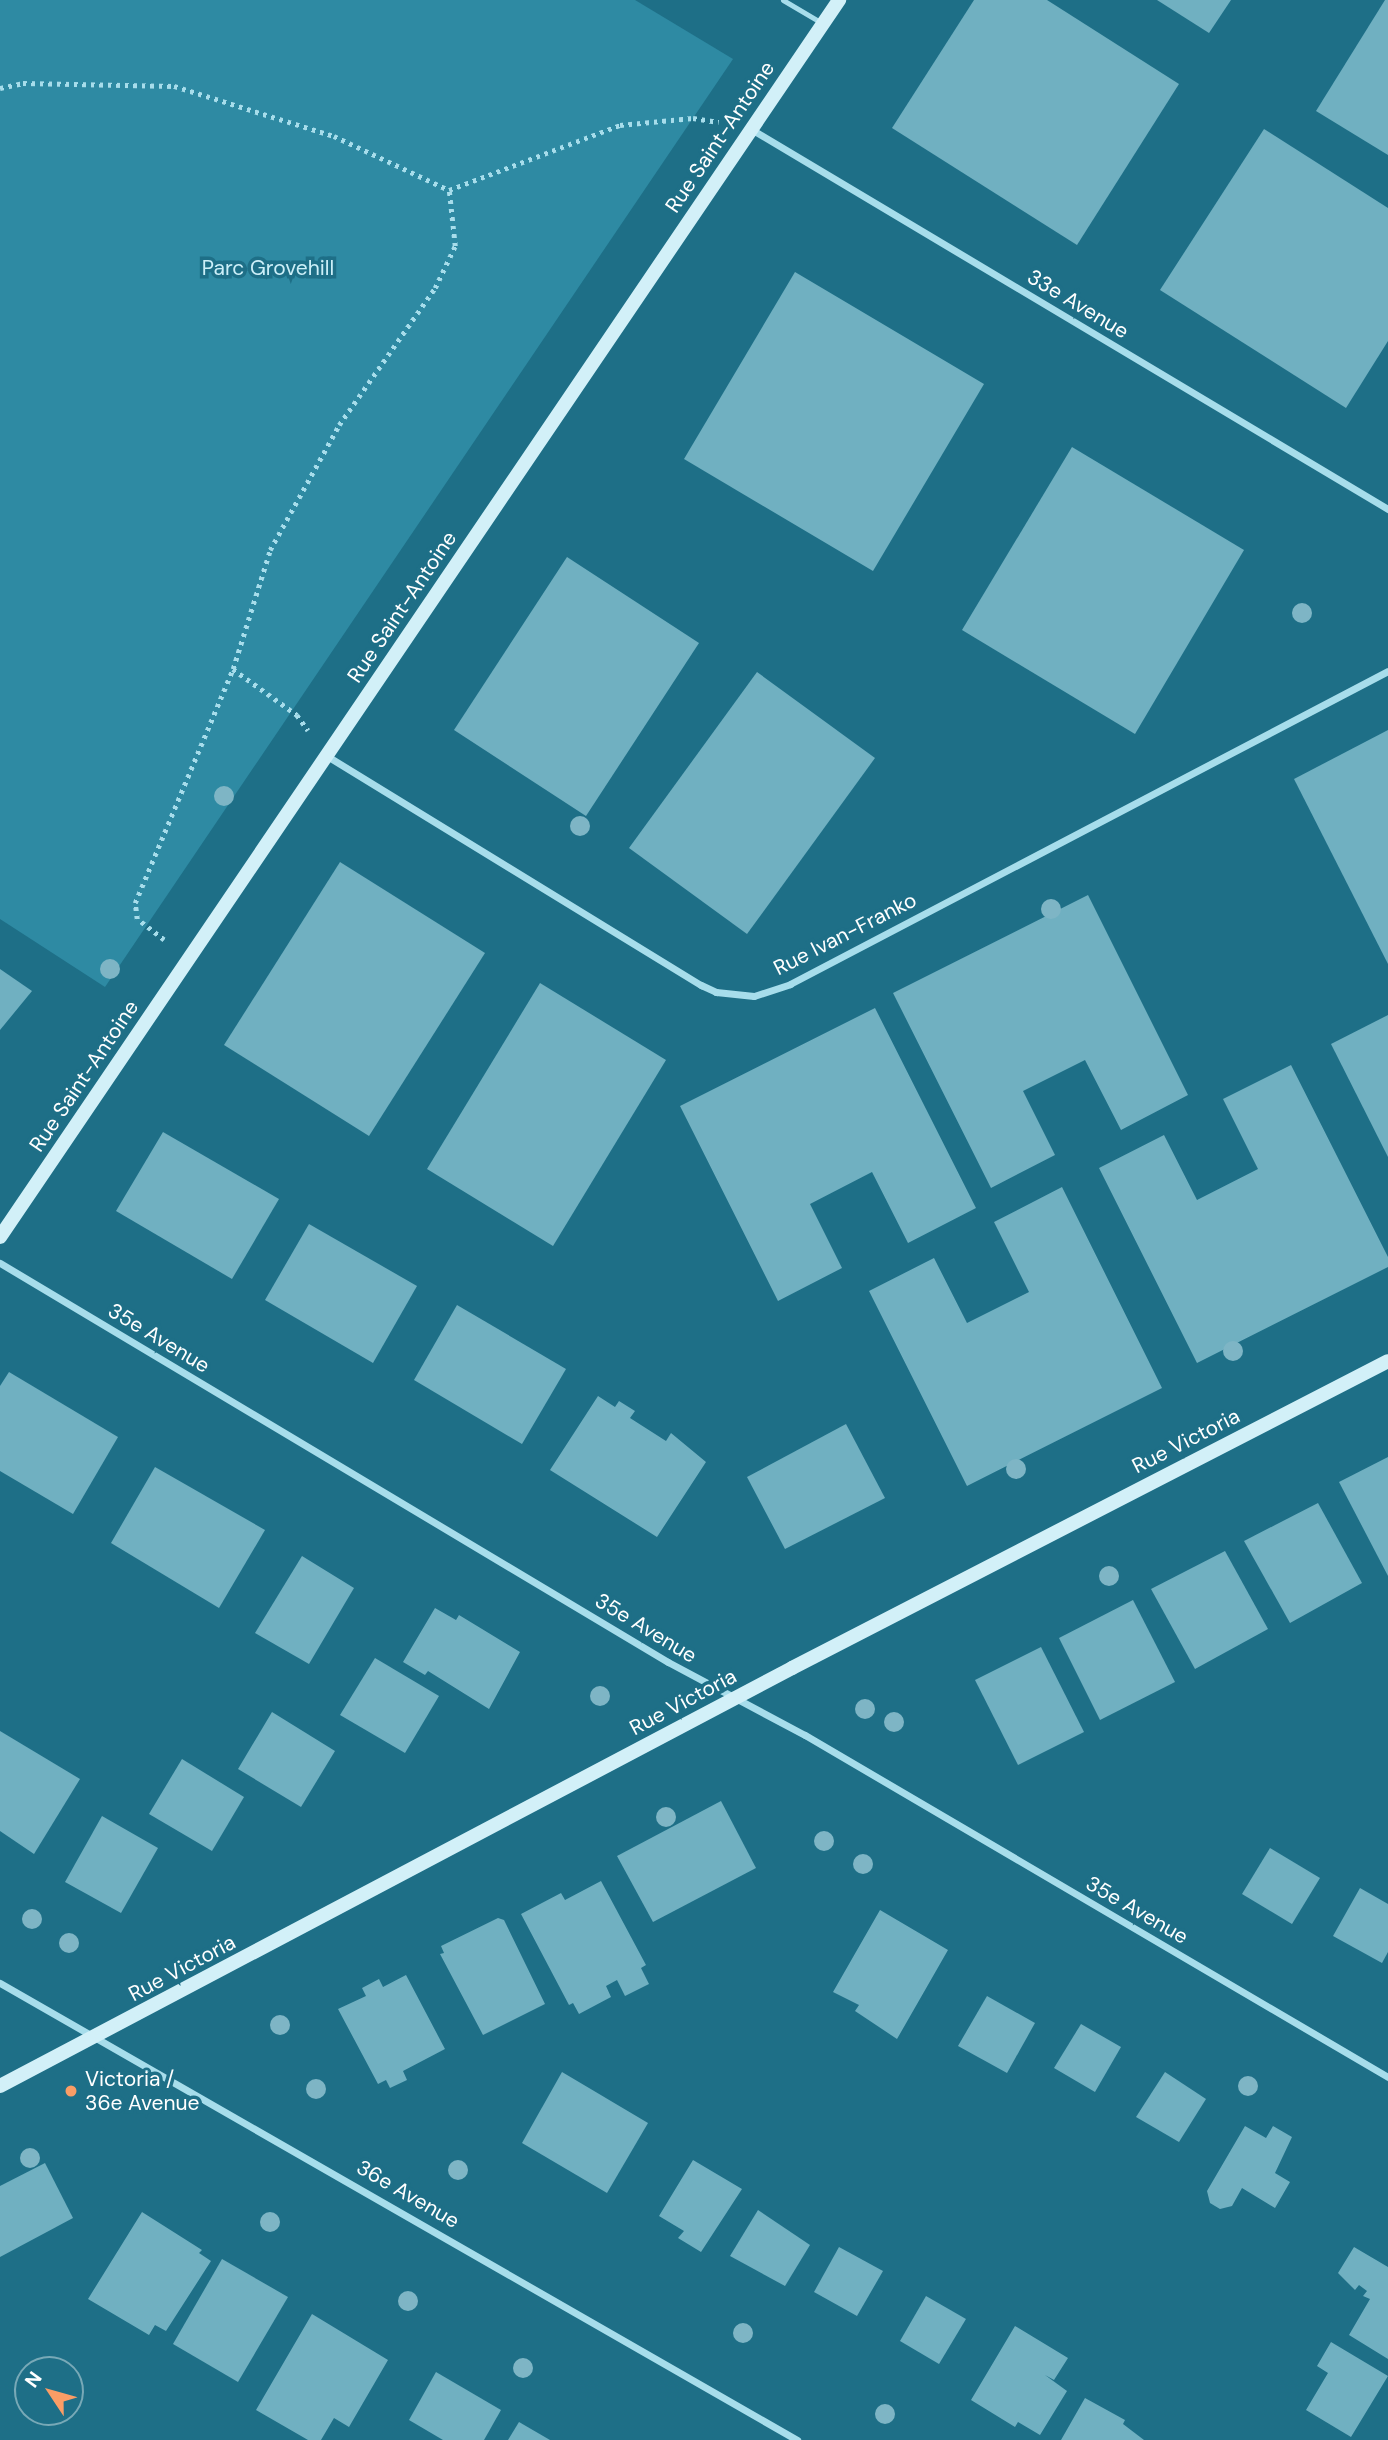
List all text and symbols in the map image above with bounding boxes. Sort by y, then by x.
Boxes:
street label: Rue Saint-Antoine [660,57,780,217]
park label: Parc Grovehill [202,255,334,281]
street label: 33e Avenue [1023,264,1133,344]
street label: Rue Saint-Antoine [342,527,462,687]
street label: Rue Ivan-Franko [769,887,921,981]
street label: Rue Saint-Antoine [24,996,144,1156]
street label: 35e Avenue [104,1298,214,1378]
street label: Rue Victoria [1128,1403,1244,1479]
street label: 35e Avenue [591,1588,701,1668]
street label: Rue Victoria [625,1663,741,1741]
street label: 35e Avenue [1081,1871,1193,1949]
street label: Rue Victoria [124,1929,240,2007]
place label: Victoria / 36e Avenue [85,2066,199,2116]
marker: Victoria / 36e Avenue [63,2083,79,2099]
street label: 36e Avenue [352,2154,464,2234]
north arrow [14,2356,84,2426]
text: N [19,2367,47,2392]

